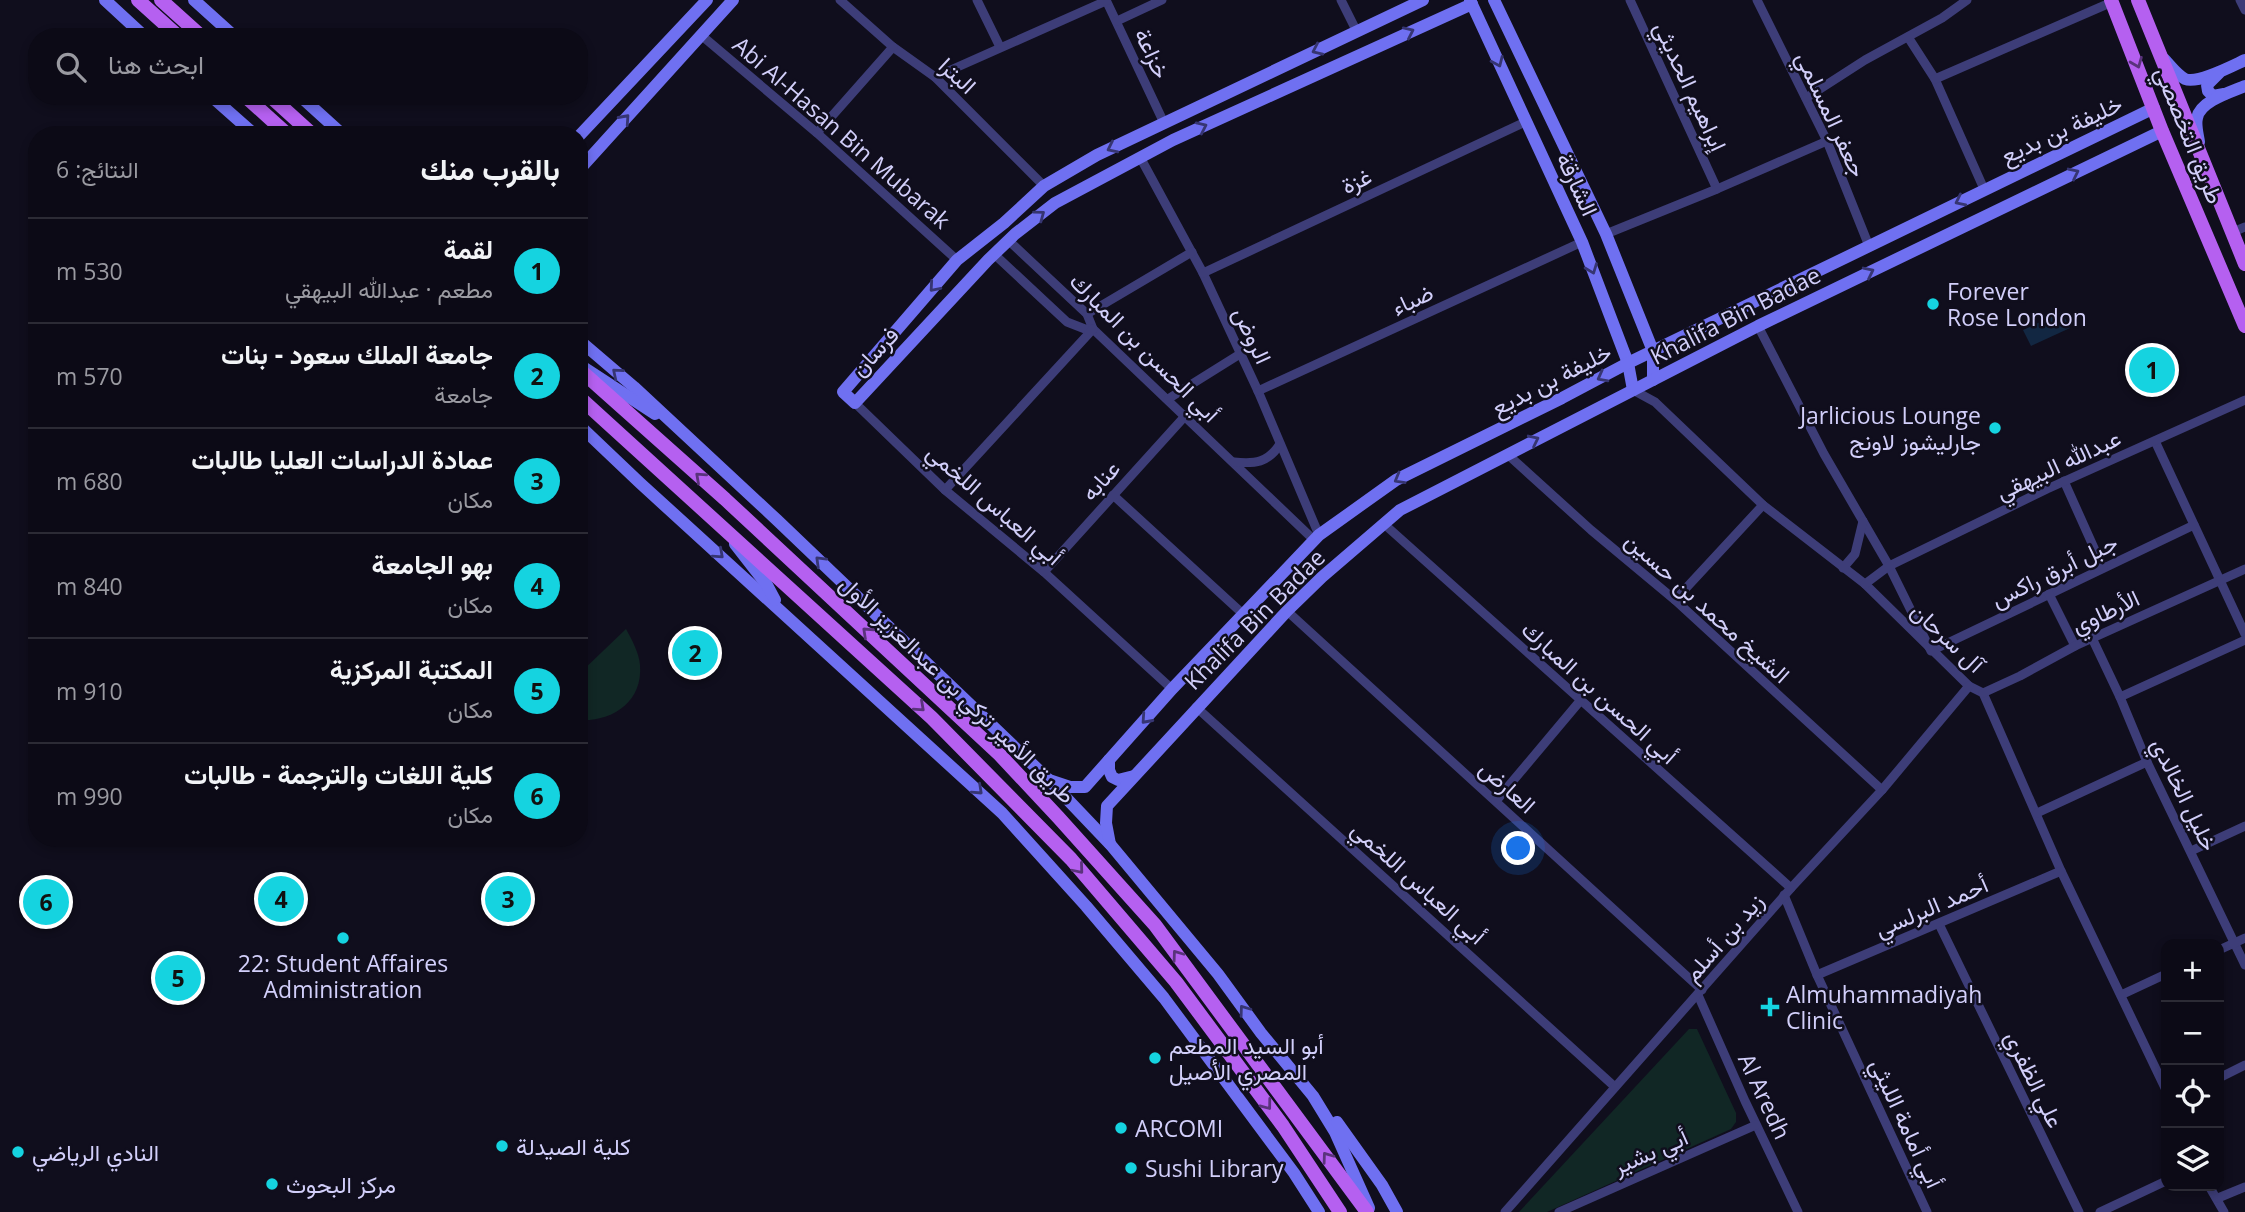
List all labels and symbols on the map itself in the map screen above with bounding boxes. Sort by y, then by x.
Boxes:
street label: إبراهيم الحديثي [1643,16,1735,158]
street label: خزاعة [1128,23,1178,83]
one-way arrow [1401,26,1414,40]
street label: Abi Al-Hasan Bin Mubarak [726,29,958,235]
one-way arrow [1312,42,1324,56]
street label: جعفر المسلمي [1785,46,1875,184]
street label: البترا [932,49,984,101]
one-way arrow [1490,55,1504,67]
one-way arrow [2128,57,2142,69]
street label: طريق التخصصي [2144,62,2232,210]
street label: خليفة بن بديع [1995,87,2128,172]
one-way arrow [617,114,629,127]
one-way arrow [1194,121,1207,135]
one-way arrow [1107,140,1119,154]
street label: الشارقة [1550,147,1606,221]
street label: غزة [1336,159,1376,201]
one-way arrow [2067,168,2079,182]
one-way arrow [1955,192,1967,206]
one-way arrow [1032,210,1045,223]
street label: Khalifa Bin Badae [1644,258,1826,372]
one-way arrow [1584,263,1598,275]
street label: أبي الحسن بن المبارك [1060,265,1227,432]
one-way arrow [1862,266,1874,280]
place label: Forever Rose London [1947,275,2087,333]
street label: ضباء [1386,276,1438,322]
one-way arrow [930,278,942,291]
marker: Forever Rose London [1925,296,1941,312]
street label: الروض [1226,301,1280,369]
street label: فرسان [843,319,905,383]
street label: خليفة بن بديع [1485,335,1617,424]
pin: 1 [2129,344,2175,396]
one-way arrow [612,368,625,381]
one-way arrow [1597,369,1610,382]
place label: Jarlicious Lounge جارليشوز لاونج [1798,399,1981,458]
marker: Jarlicious Lounge جارليشوز لاونج [1987,420,2003,436]
street label: عبدالله البيهقي [1990,421,2127,511]
one-way arrow [1527,435,1539,449]
street label: أبي العباس اللخمي [917,436,1070,575]
street label: عنابه [1073,453,1127,507]
one-way arrow [1394,471,1407,484]
one-way arrow [695,473,708,485]
street label: الشيخ محمد بن حسين [1618,524,1797,691]
street label: جبل أبرق راكس [1985,526,2123,614]
street label: Khalifa Bin Badae [1176,541,1332,697]
one-way arrow [711,546,724,559]
one-way arrow [815,556,828,569]
street label: طريق الأمير تركي بن عبدالعزيز الأول [830,568,1083,813]
street label: الأرطاوي [2066,581,2146,644]
street label: آل سرحان [1904,595,1993,680]
street label: أبي الحسن بن المبارك [1512,613,1685,774]
pin: 2 [672,627,718,679]
one-way arrow [862,627,875,640]
one-way arrow [912,699,925,711]
one-way arrow [1142,710,1154,723]
street label: خليل الخالدي [2140,732,2226,858]
street label: العارض [1473,752,1543,820]
one-way arrow [970,782,983,795]
street label: أبي العباس اللخمي [1342,813,1493,954]
your location [1501,831,1535,865]
one-way arrow [1071,861,1083,874]
street label: أحمد البرلسي [1869,868,1994,948]
pin: 4 [258,873,304,925]
pin: 3 [485,873,531,925]
pin: 6 [23,876,69,928]
street label: زيد بن أسلم [1676,886,1770,988]
marker: 22: Student Affaires Administration [335,930,351,946]
place label: 22: Student Affaires Administration [238,947,448,1005]
one-way arrow [1173,950,1185,962]
pin: 5 [155,952,201,1004]
place label: Almuhammadiyah Clinic [1786,978,1982,1036]
marker: Almuhammadiyah Clinic [1760,997,1780,1017]
one-way arrow [1240,1005,1253,1018]
street label: علي الظفري [1994,1025,2072,1135]
place label: أبو السيد المطعم المصري اﻷصيل [1169,1029,1324,1091]
street label: Al Aredh [1731,1048,1799,1144]
marker: أبو السيد المطعم المصري اﻷصيل [1147,1050,1163,1066]
street label: أبي أمامة الليثي [1859,1053,1951,1195]
one-way arrow [1258,1097,1271,1109]
place label: ARCOMI [1135,1112,1223,1144]
marker: ARCOMI [1113,1120,1129,1136]
street label: أبي بشير [1606,1120,1694,1186]
place label: كلية الصيدلة [516,1130,631,1162]
place label: النادي الرياضي [32,1136,159,1172]
marker: كلية الصيدلة [494,1138,510,1154]
marker: النادي الرياضي [10,1144,26,1160]
place label: Sushi Library [1145,1152,1284,1184]
one-way arrow [1322,1152,1335,1165]
marker: Sushi Library [1123,1160,1139,1176]
place label: مركز البحوث [286,1168,396,1200]
marker: مركز البحوث [264,1176,280,1192]

